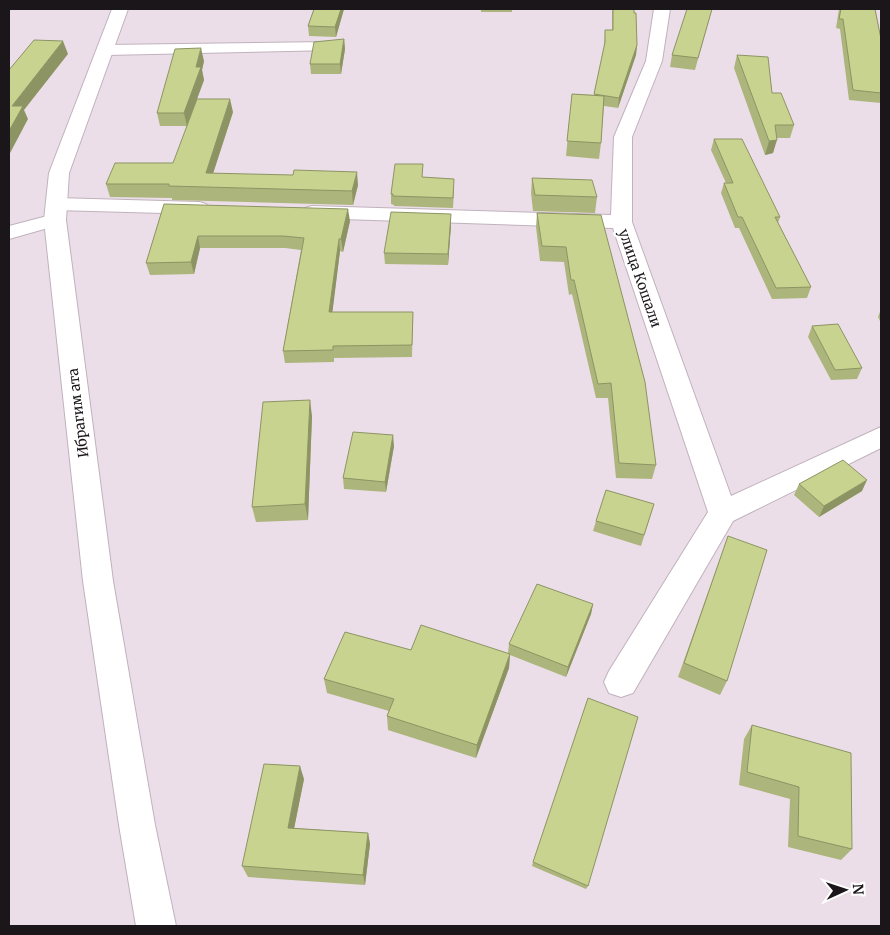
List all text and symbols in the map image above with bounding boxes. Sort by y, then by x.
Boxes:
street label: улица Кошали [615,226,665,330]
street label: Ибрагим ата [64,367,92,459]
north arrow [820,865,870,915]
text: N [849,883,867,895]

